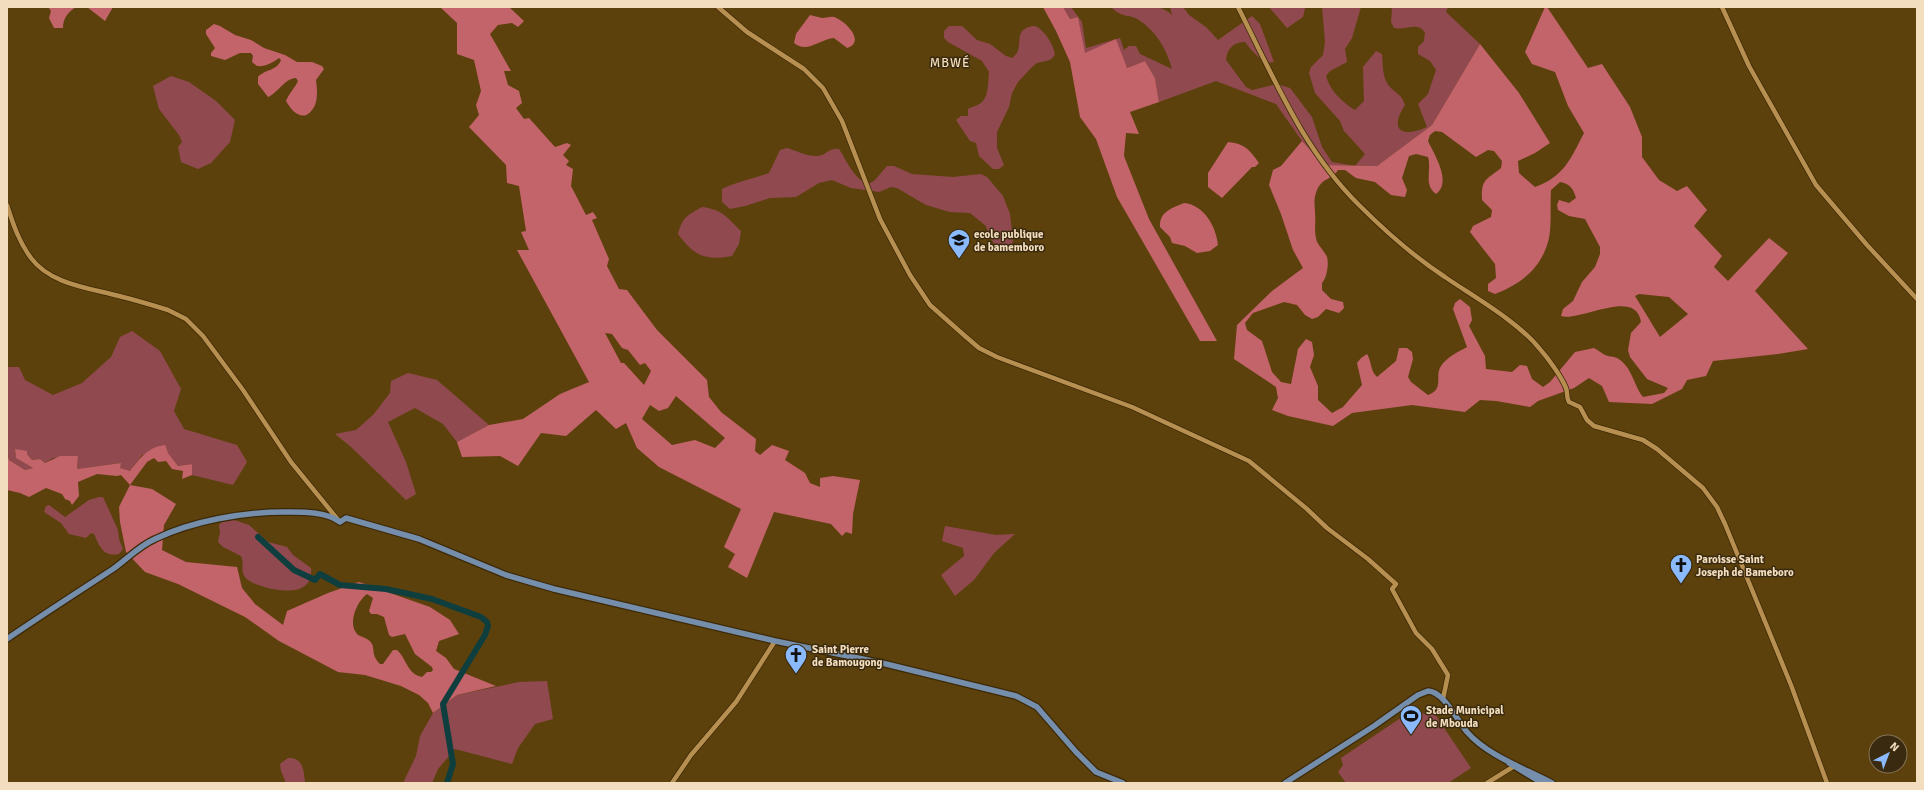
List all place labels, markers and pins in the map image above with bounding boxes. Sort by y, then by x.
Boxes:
school or university icon: ecole publique de bamemboro [946,227,972,260]
place label: ecole publique de bamemboro [974,228,1044,254]
church icon: Paroisse Saint Joseph de Bameboro [1668,552,1694,585]
place label: Paroisse Saint Joseph de Bameboro [1696,553,1794,579]
church icon: Saint Pierre de Bamougong [783,642,809,675]
place label: Saint Pierre de Bamougong [812,643,883,669]
sports icon: Stade Municipal de Mbouda [1398,703,1424,736]
place label: Stade Municipal de Mbouda [1426,704,1504,730]

